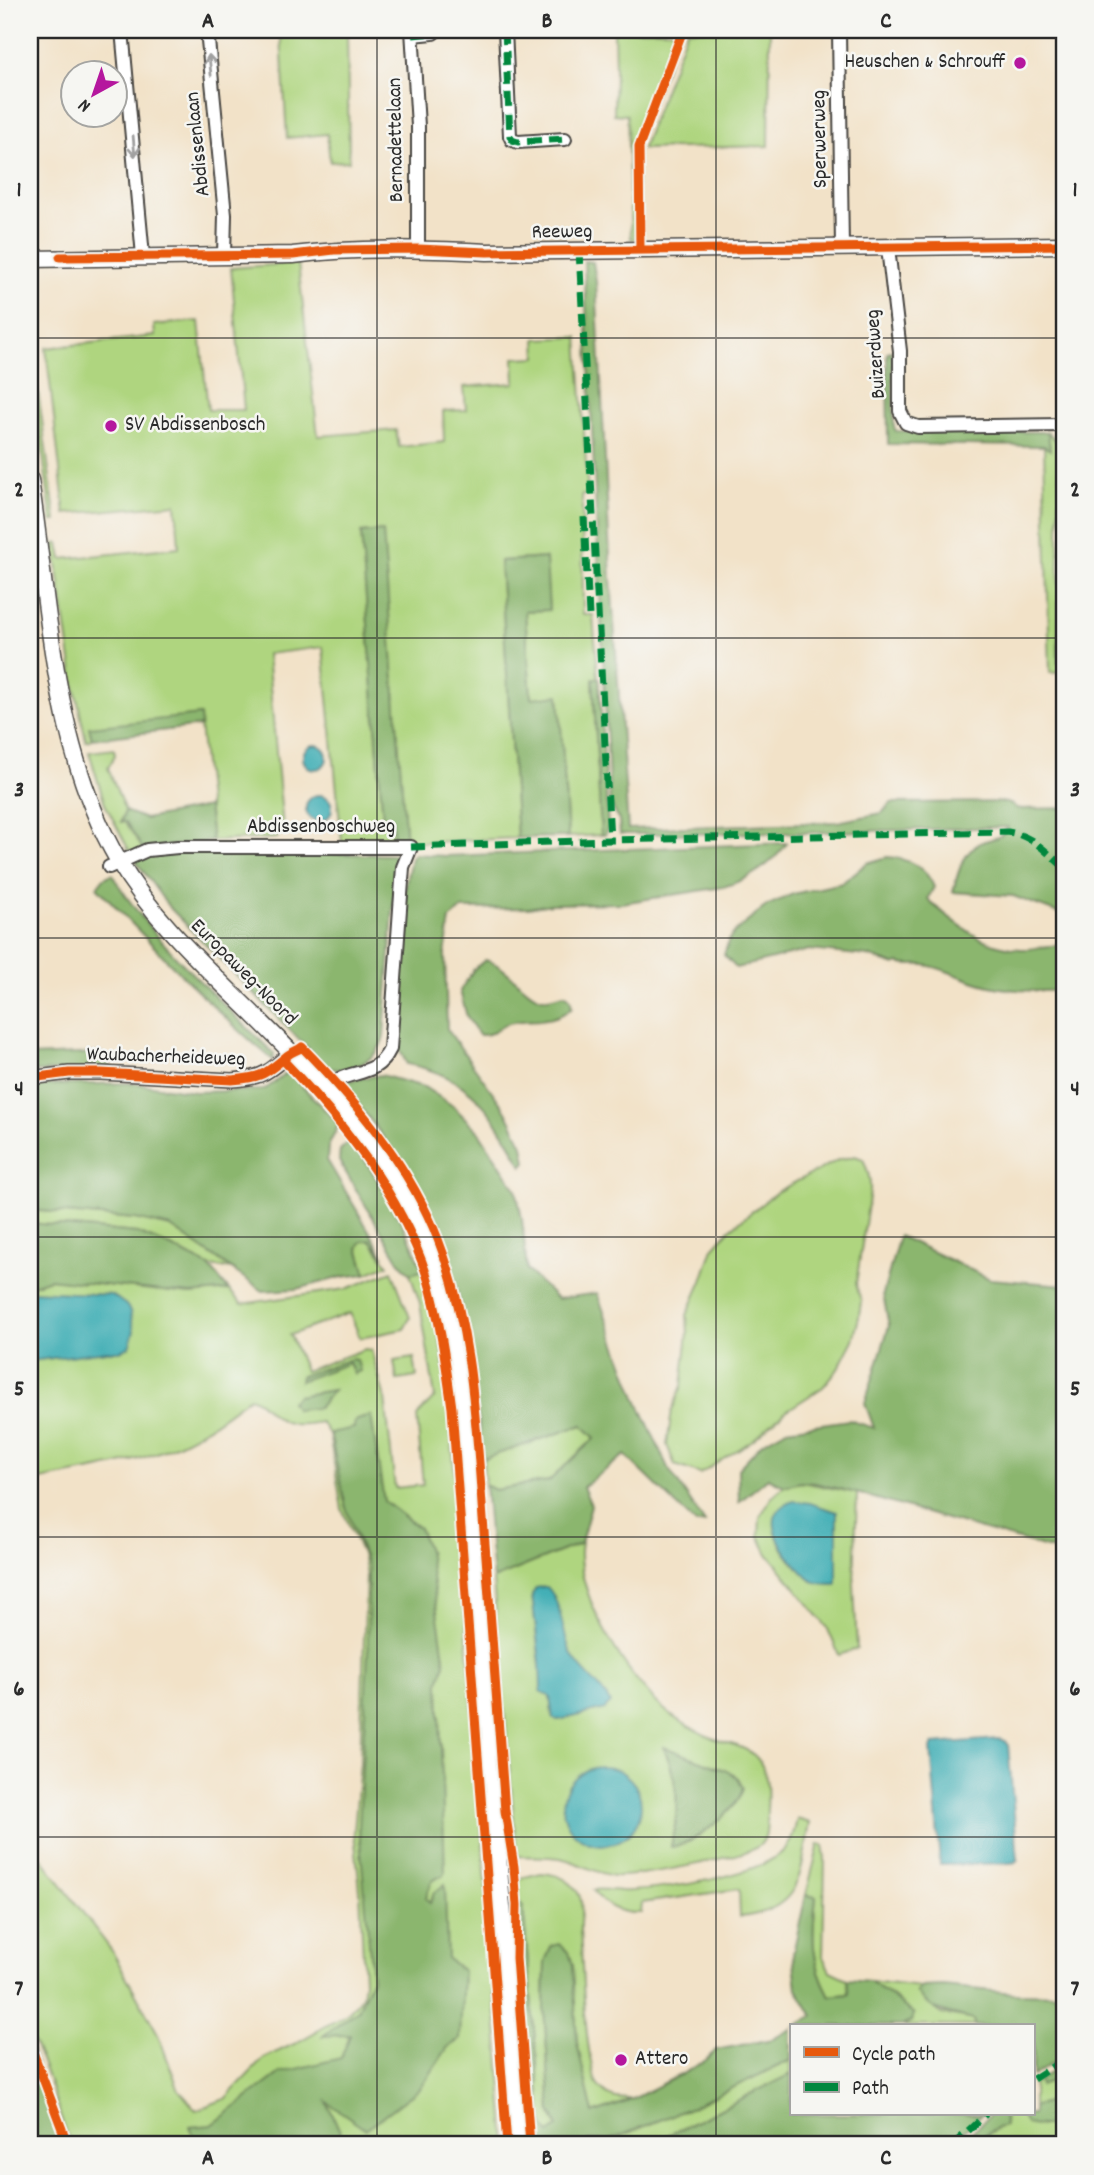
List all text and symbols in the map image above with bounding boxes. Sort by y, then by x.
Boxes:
text: A [202,6,214,39]
text: B [542,6,553,39]
text: C [880,6,892,39]
place label: Heuschen & Schrouff [845,48,1006,78]
one-way arrow [203,54,216,77]
marker: Heuschen & Schrouff [1012,55,1028,71]
north arrow [60,60,130,130]
street label: Bernadettelaan [381,77,413,203]
street label: Sperwerweg [805,89,837,189]
street label: Abdissenlaan [179,90,219,198]
text: N [73,91,98,118]
one-way arrow [128,135,141,157]
text: 1 [16,175,22,208]
text: 1 [1072,175,1078,208]
street label: Reeweg [531,217,593,249]
street label: Buizerdweg [859,308,895,400]
place label: SV Abdissenbosch [125,411,265,441]
marker: SV Abdissenbosch [103,418,119,434]
text: 2 [14,475,24,508]
text: 2 [1070,475,1080,508]
text: 3 [14,775,24,808]
text: 3 [1070,775,1080,808]
street label: Abdissenboschweg [247,813,395,843]
street label: Europaweg-Noord [183,913,303,1033]
street label: Waubacherheideweg [86,1040,246,1076]
text: 4 [14,1074,24,1107]
text: 4 [1070,1074,1080,1107]
text: 5 [14,1374,24,1407]
text: 5 [1070,1374,1080,1407]
text: 6 [13,1674,25,1707]
text: 6 [1069,1674,1081,1707]
text: 7 [15,1974,24,2007]
text: 7 [1071,1974,1080,2007]
legend [790,2024,1034,2116]
text: Cycle path [852,2041,935,2071]
place label: Attero [635,2045,688,2075]
marker: Attero [613,2052,629,2068]
text: Path [852,2075,889,2105]
text: A [202,2143,214,2175]
text: B [542,2143,553,2175]
text: C [880,2143,892,2175]

